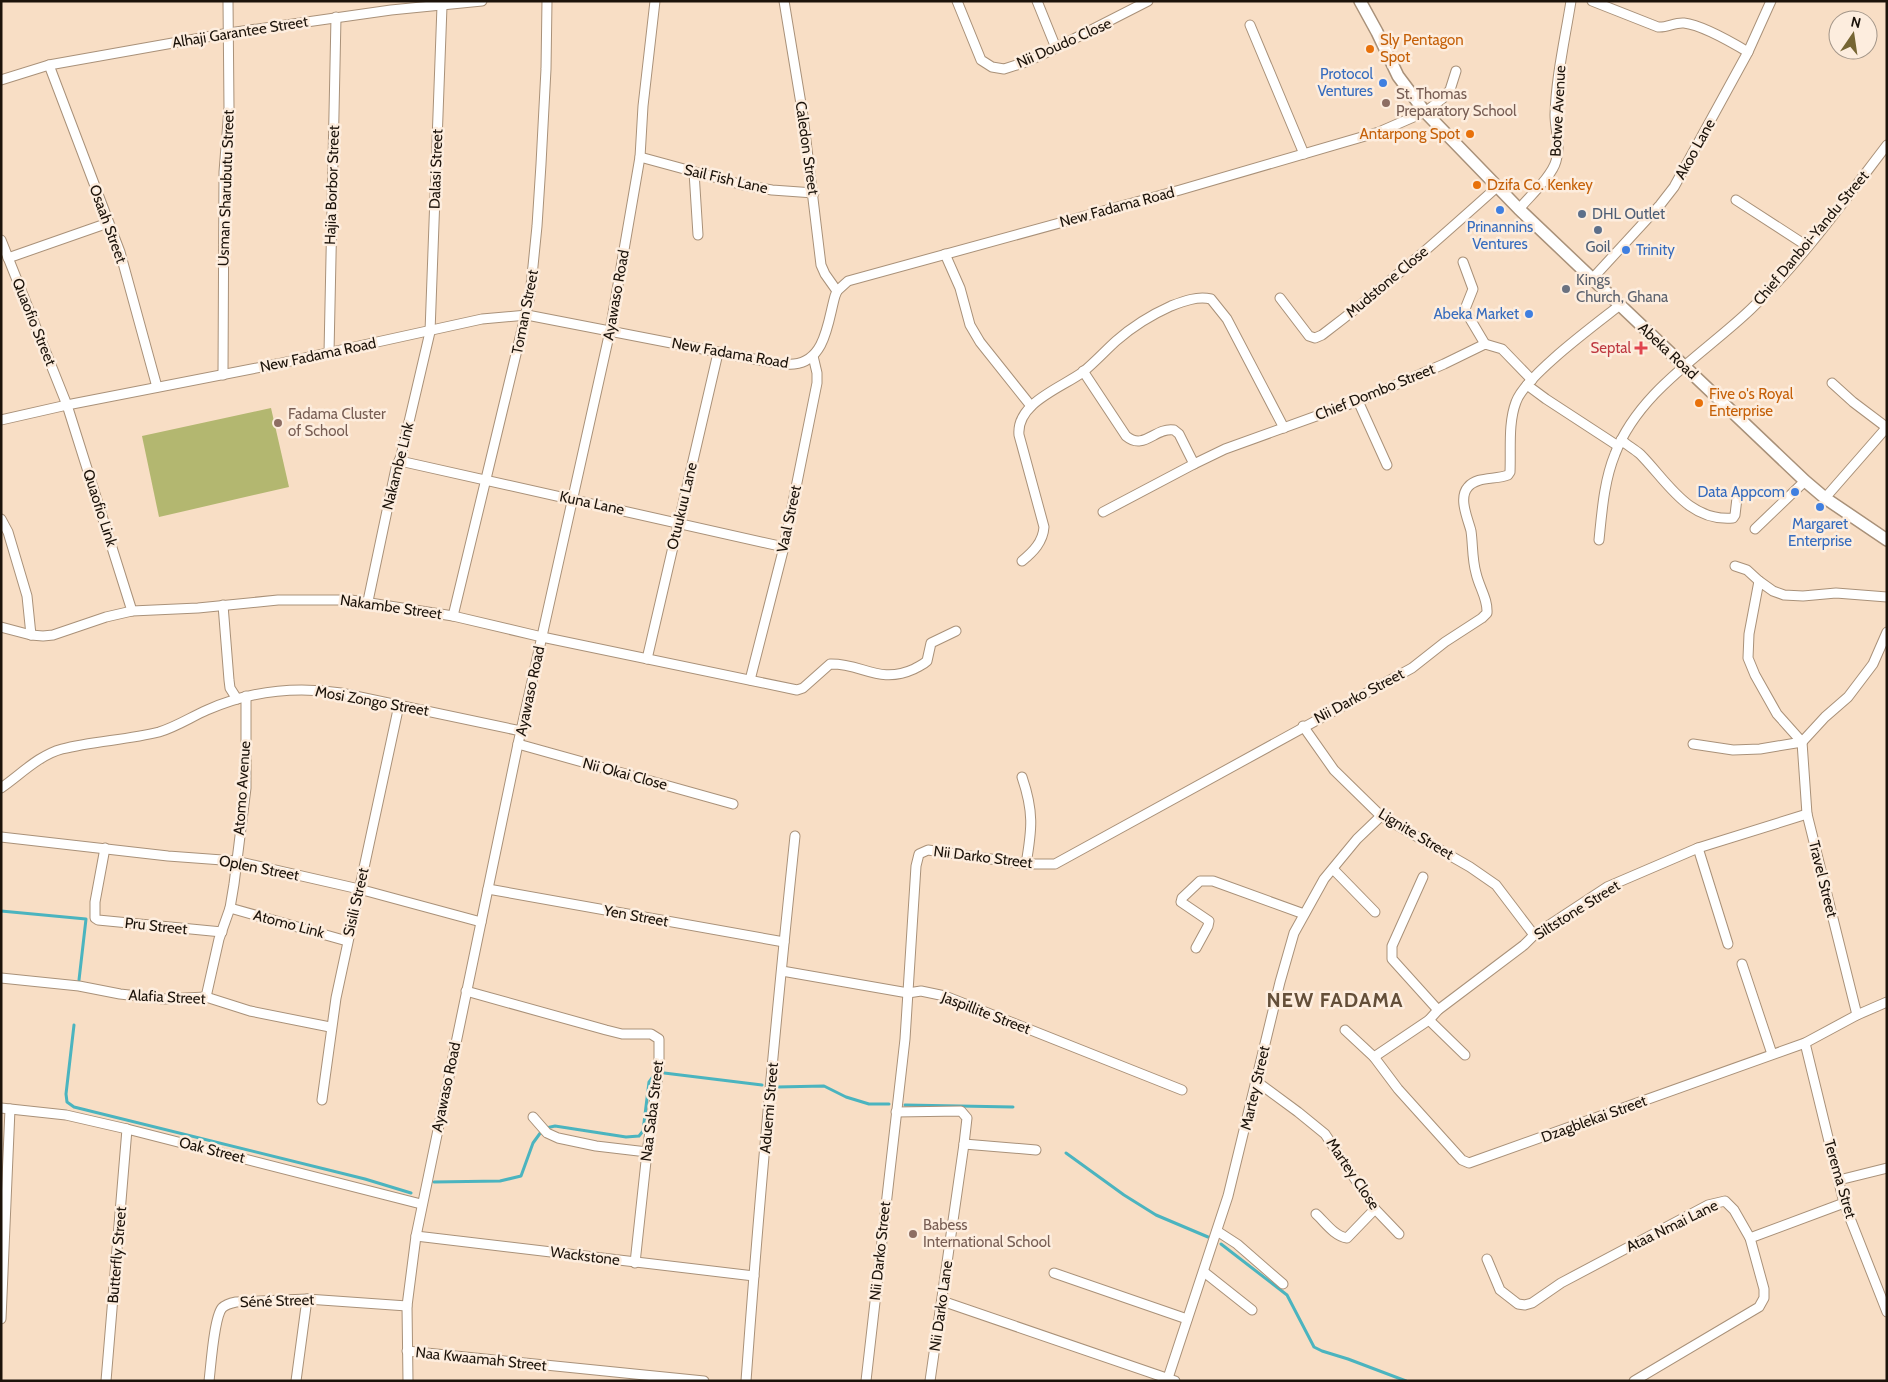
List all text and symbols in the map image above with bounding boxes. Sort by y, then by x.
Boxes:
north arrow [1828,10,1878,60]
street label: Alhaji Garantee Street [171,12,309,52]
text: N [1849,12,1863,32]
street label: Nii Doudo Close [1014,14,1114,72]
place label: Sly Pentagon Spot [1380,31,1464,66]
marker: Sly Pentagon Spot [1364,43,1376,55]
street label: Botwe Avenue [1547,64,1569,157]
place label: Protocol Ventures [1317,65,1373,100]
marker: Protocol Ventures [1377,77,1389,89]
place label: St. Thomas Preparatory School [1396,85,1517,120]
marker: St. Thomas Preparatory School [1380,97,1392,109]
street label: Caledon Street [792,100,822,196]
street label: Usman Sharubutu Street [214,109,238,267]
street label: Akoo Lane [1671,115,1719,182]
street label: Hajia Borbor Street [321,125,343,245]
place label: Antarpong Spot [1359,125,1460,143]
marker: Antarpong Spot [1464,128,1476,140]
street label: Dalasi Street [426,129,446,209]
street label: Sail Fish Lane [682,161,770,197]
street label: Chief Danboi-Yandu Street [1750,167,1872,309]
place label: Dzifa Co. Kenkey [1487,176,1593,194]
marker: Dzifa Co. Kenkey [1471,179,1483,191]
street label: Osaah Street [85,182,131,266]
street label: New Fadama Road [1058,183,1176,231]
marker: Prinannins Ventures [1494,204,1506,216]
place label: DHL Outlet [1592,205,1665,223]
marker: DHL Outlet [1576,208,1588,220]
place label: Prinannins Ventures [1467,218,1533,253]
marker: Goil [1592,224,1604,236]
place label: Goil [1586,238,1611,256]
place label: Trinity [1636,241,1675,259]
street label: Mudstone Close [1342,242,1432,322]
marker: Trinity [1620,244,1632,256]
street label: Ayawaso Road [599,248,633,342]
street label: Toman Street [508,268,542,356]
place label: Kings Church, Ghana [1576,271,1669,306]
street label: Quaofio Street [8,276,60,368]
marker: Kings Church, Ghana [1560,283,1572,295]
place label: Abeka Market [1433,305,1519,323]
marker: Abeka Market [1523,308,1535,320]
street label: Abeka Road [1634,319,1702,383]
street label: New Fadama Road [258,334,378,376]
street label: New Fadama Road [670,334,790,372]
place label: Septal [1591,339,1631,357]
marker: Septal [1635,342,1647,354]
street label: Chief Dombo Street [1313,360,1437,424]
place label: Five o's Royal Enterprise [1709,385,1794,420]
marker: Five o's Royal Enterprise [1693,397,1705,409]
place label: Fadama Cluster of School [288,405,386,440]
marker: Fadama Cluster of School [272,417,284,429]
street label: Nakambe Link [378,420,418,512]
street label: Otuukuu Lane [663,460,701,551]
street label: Quaofio Link [79,467,121,549]
place label: Data Appcom [1697,483,1785,501]
street label: Vaal Street [773,484,805,554]
marker: Data Appcom [1789,486,1801,498]
street label: Kuna Lane [558,487,626,519]
marker: Margaret Enterprise [1814,501,1826,513]
place label: Margaret Enterprise [1788,515,1852,550]
street label: Nakambe Street [339,591,443,623]
street label: Ayawaso Road [512,644,548,738]
street label: Nii Darko Street [1311,665,1407,727]
street label: Mosi Zongo Street [314,682,430,720]
street label: Atomo Avenue [230,740,254,836]
street label: Nii Okai Close [581,754,670,794]
street label: Lignite Street [1375,805,1457,863]
street label: Travel Street [1805,839,1841,919]
street label: Nii Darko Street [933,842,1033,872]
street label: Oplen Street [217,851,301,885]
street label: Sisili Street [339,866,373,938]
street label: Siltstone Street [1531,876,1623,944]
street label: Yen Street [601,901,670,931]
street label: Atomo Link [252,906,327,942]
street label: Pru Street [124,914,188,938]
street label: Alafia Street [128,986,206,1008]
street label: Jaspillite Street [938,987,1033,1038]
district label: NEW FADAMA [1266,988,1404,1012]
street label: Ayawaso Road [428,1040,464,1134]
street label: Martey Street [1237,1044,1273,1132]
street label: Naa Saba Street [637,1059,667,1163]
street label: Aduemi Street [756,1062,782,1154]
street label: Dzagblekai Street [1539,1092,1649,1146]
street label: Oak Street [177,1133,247,1167]
street label: Martey Close [1322,1135,1384,1213]
street label: Terema Stret [1820,1137,1860,1221]
street label: Ataa Nmai Lane [1623,1196,1721,1256]
street label: Nii Darko Street [866,1201,894,1301]
street label: Butterfly Street [104,1206,130,1304]
place label: Babess International School [923,1216,1051,1251]
marker: Babess International School [907,1228,919,1240]
street label: Wackstone [549,1243,621,1269]
street label: Nii Darko Lane [926,1259,956,1353]
street label: Séné Street [239,1291,315,1311]
street label: Naa Kwaamah Street [415,1343,547,1375]

